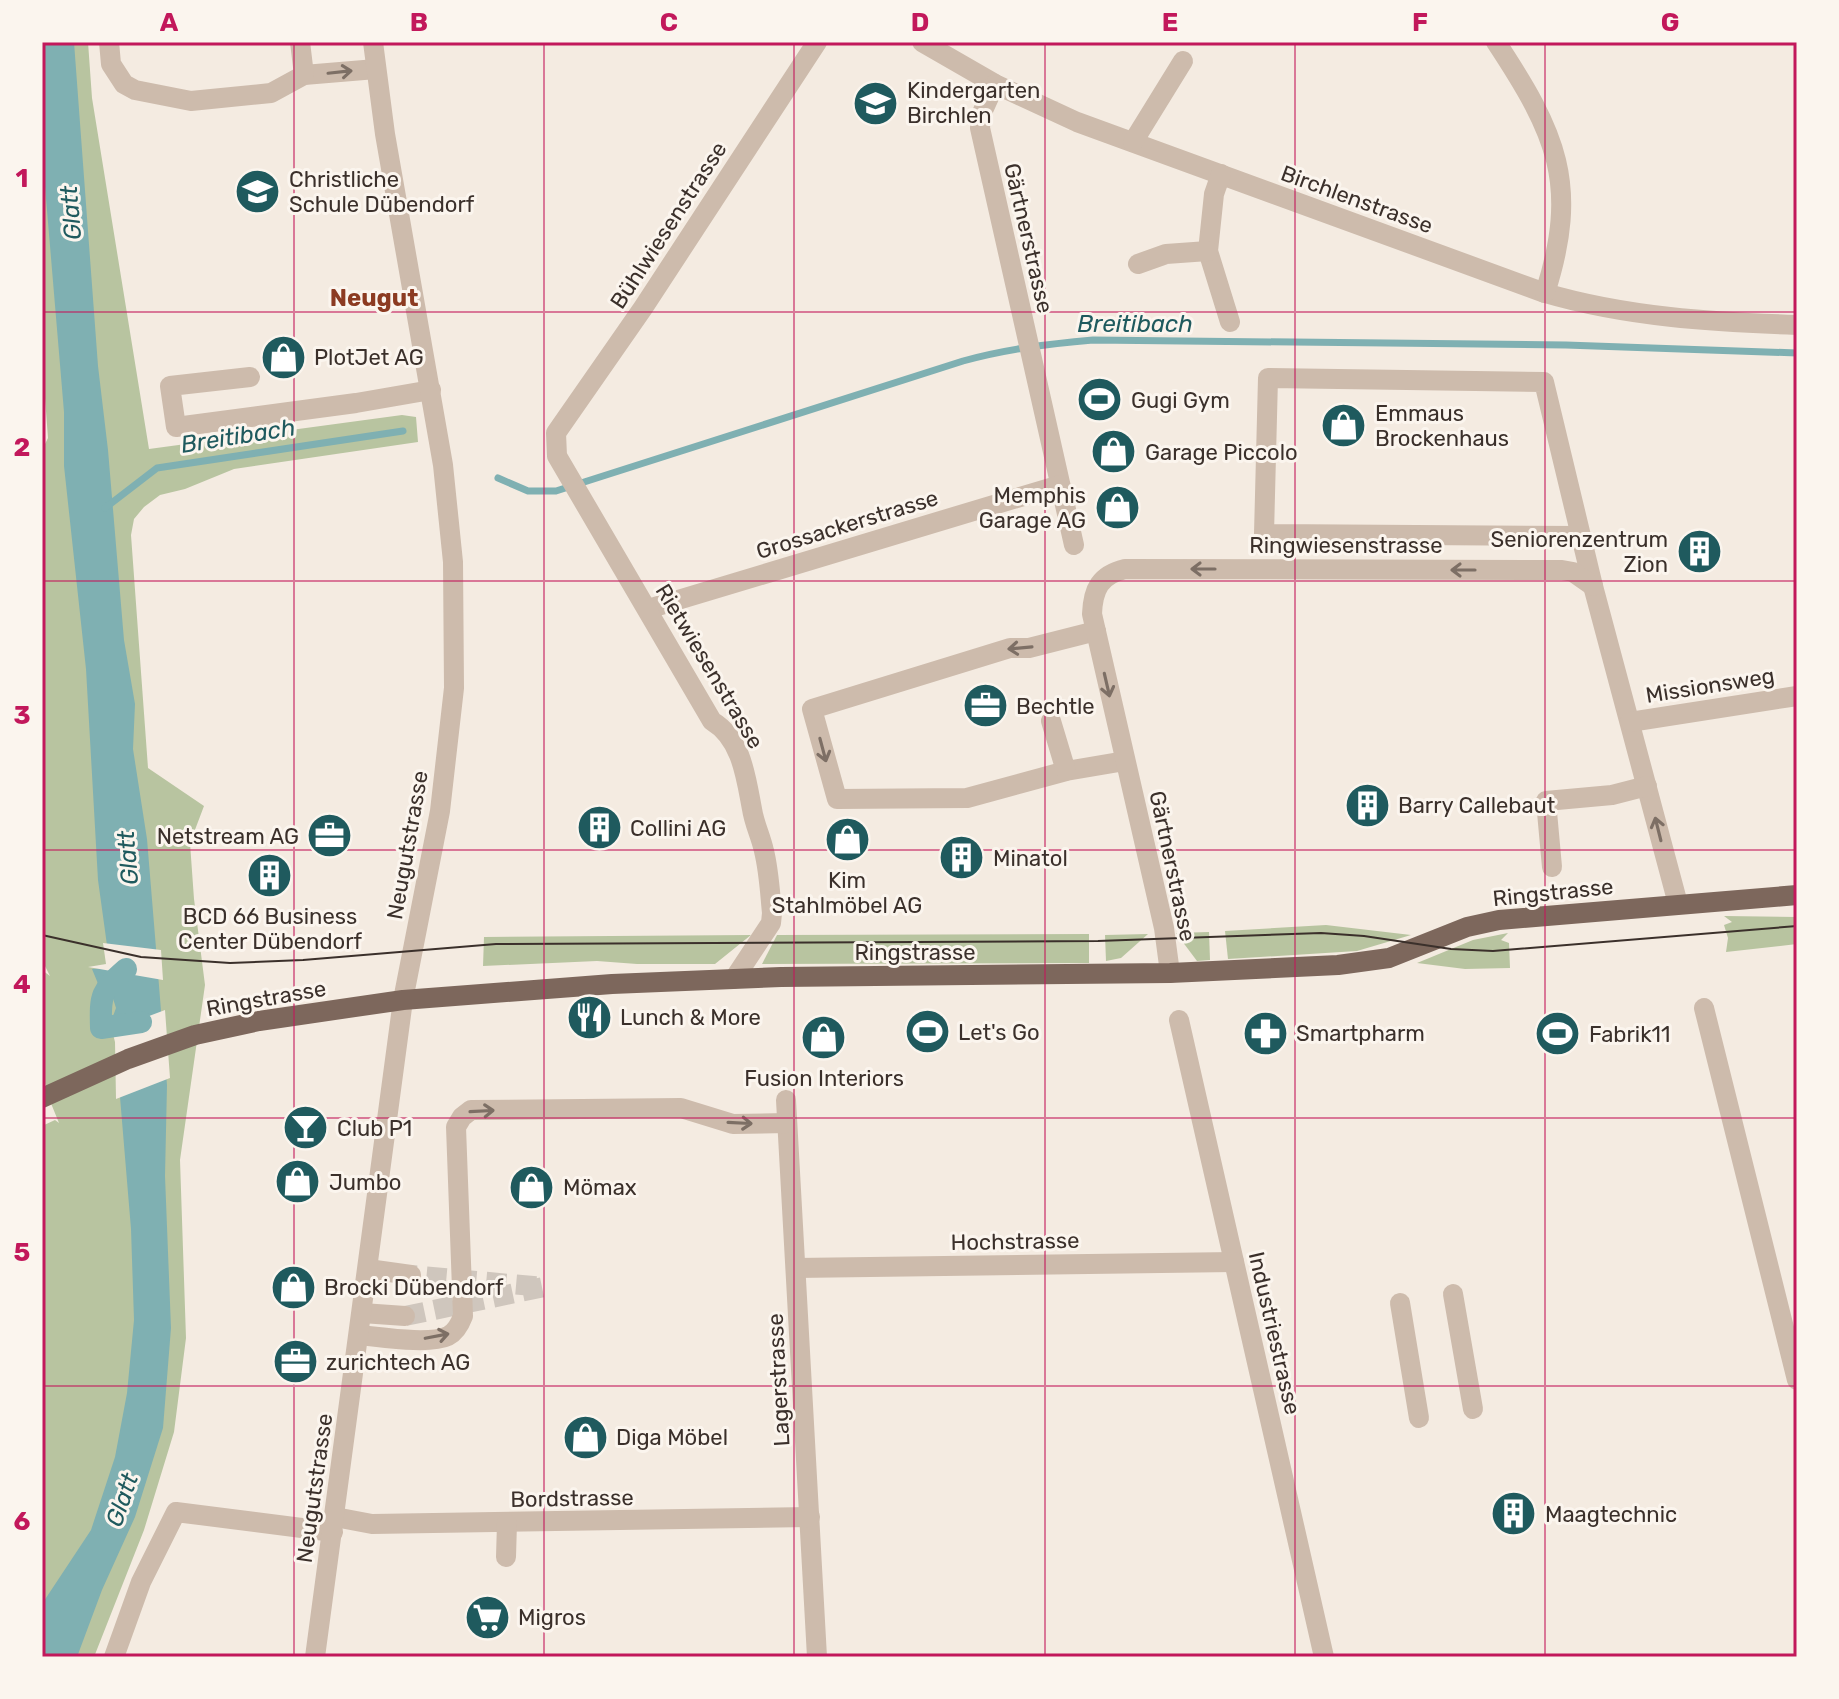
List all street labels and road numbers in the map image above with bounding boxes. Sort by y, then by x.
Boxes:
street label: Bühlwiesenstrasse [604,137,732,314]
street label: Birchlenstrasse [1277,159,1436,239]
street label: Gärtnerstrasse [998,161,1059,316]
street label: Grossackerstrasse [753,484,941,565]
street label: Ringwiesenstrasse [1249,532,1443,559]
street label: Rietwiesenstrasse [650,579,769,754]
street label: Missionsweg [1644,662,1777,709]
street label: Neugutstrasse [381,769,434,922]
street label: Gärtnerstrasse [1143,788,1202,944]
street label: Ringstrasse [1491,873,1615,912]
street label: Ringstrasse [854,939,976,966]
street label: Ringstrasse [204,975,328,1022]
street label: Hochstrasse [950,1227,1080,1256]
street label: Industriestrasse [1243,1249,1306,1417]
street label: Lagerstrasse [762,1313,795,1447]
street label: Neugutstrasse [291,1412,338,1565]
street label: Bordstrasse [510,1484,634,1513]

